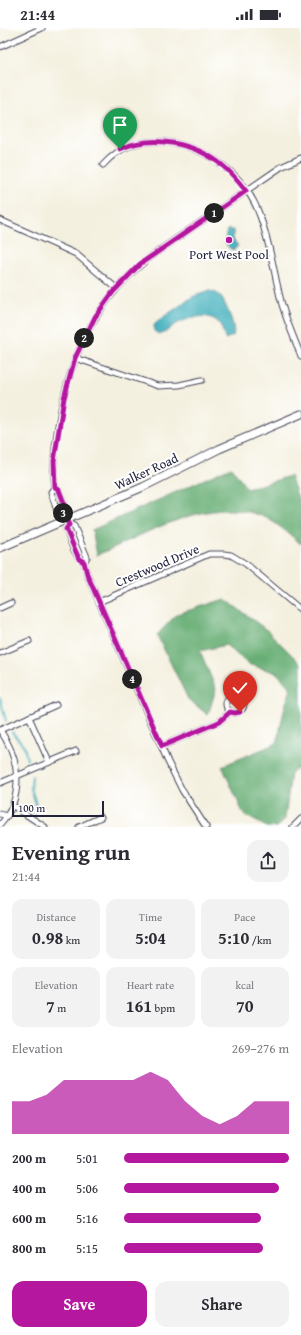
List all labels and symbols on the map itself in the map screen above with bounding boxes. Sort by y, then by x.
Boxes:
pin [103,108,137,149]
pin: 1 [204,203,224,223]
marker: Port West Pool [224,235,234,245]
place label: Port West Pool [189,245,269,264]
pin: 2 [74,328,94,348]
street label: Walker Road [111,448,181,494]
pin: 3 [53,503,73,523]
street label: Crestwood Drive [112,539,202,592]
pin: 4 [122,669,142,689]
pin [223,671,257,712]
scale bar [12,799,104,818]

